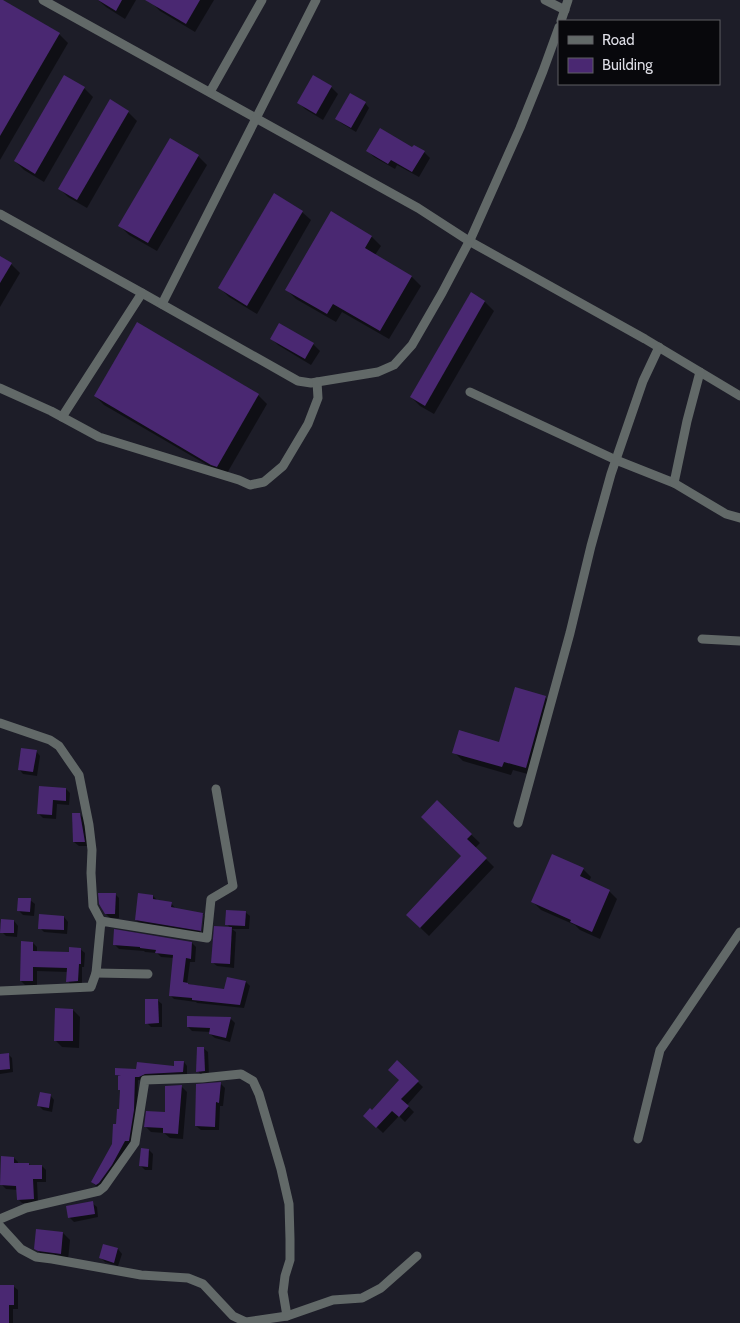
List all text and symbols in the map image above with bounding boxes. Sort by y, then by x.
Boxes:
legend [558,20,720,85]
text: Road [602,31,635,49]
text: Building [602,56,653,74]

